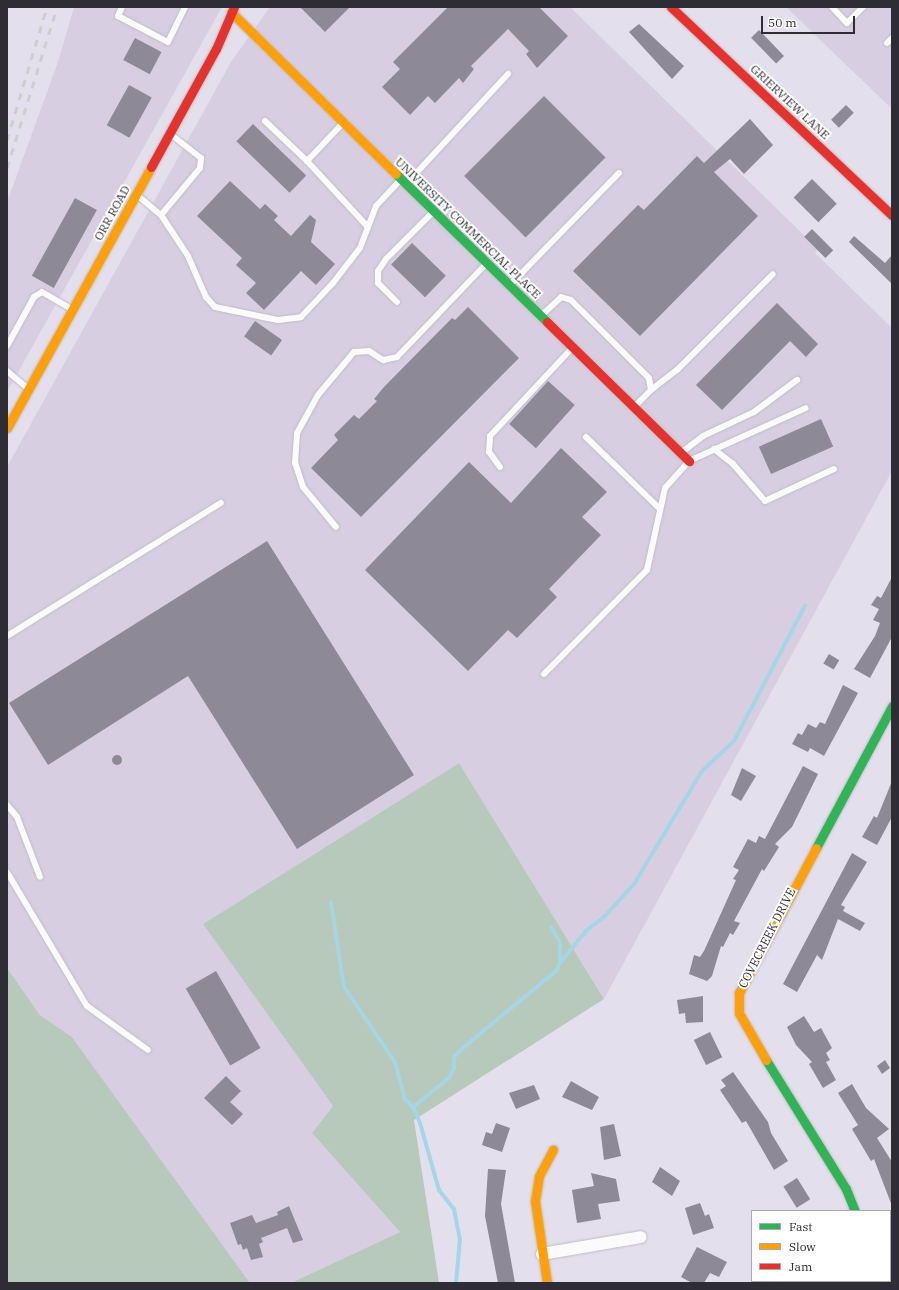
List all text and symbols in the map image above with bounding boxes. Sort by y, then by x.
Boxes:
scale bar [763,8,857,34]
text: 50 m [768,15,797,30]
street label: GRIERVIEW LANE [747,62,833,142]
street label: UNIVERSITY COMMERCIAL PLACE [392,155,544,301]
street label: ORR ROAD [91,183,133,243]
street label: COVECREEK DRIVE [736,886,798,990]
legend [751,1210,891,1282]
text: Fast [789,1219,813,1234]
text: Slow [789,1239,816,1254]
text: Jam [789,1259,812,1274]

